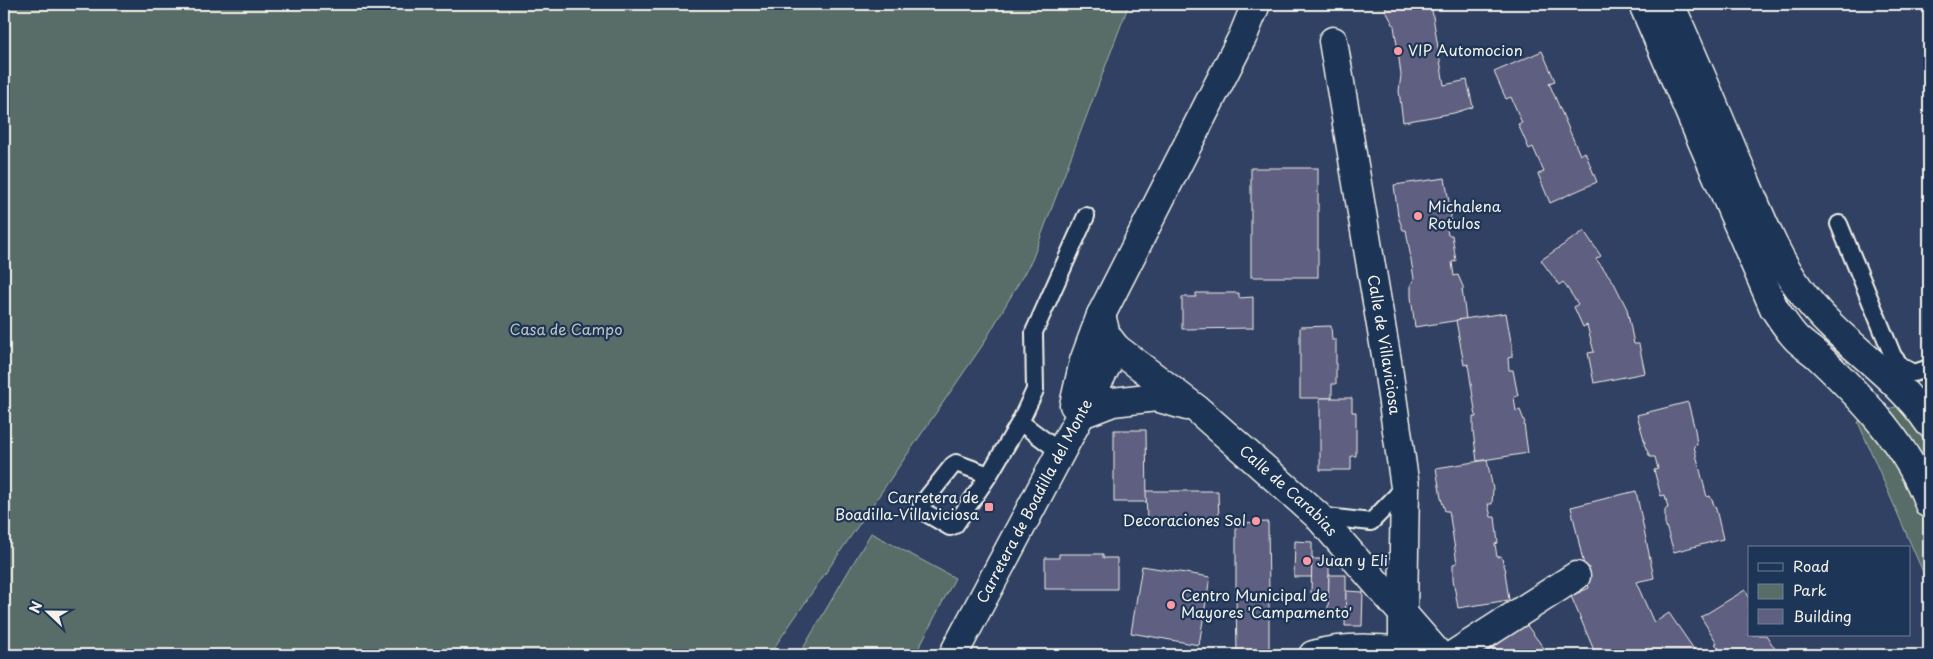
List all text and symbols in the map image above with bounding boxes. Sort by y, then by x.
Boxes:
place label: VIP Automocion [1408,38,1523,61]
marker: VIP Automocion [1392,45,1404,57]
place label: Michalena Rotulos [1428,194,1502,234]
marker: Michalena Rotulos [1412,210,1424,222]
street label: Calle de Villaviciosa [1363,273,1408,417]
park label: Casa de Campo [510,317,622,340]
street label: Carretera de Boadilla del Monte [970,394,1097,607]
street label: Calle de Carabias [1235,439,1344,541]
place label: Carretera de Boadilla-Villaviciosa [835,485,980,525]
marker: Carretera de Boadilla-Villaviciosa [983,501,995,513]
place label: Decoraciones Sol [1123,508,1246,531]
marker: Decoraciones Sol [1250,515,1262,527]
legend [1748,546,1910,636]
place label: Juan y Eli [1317,548,1388,571]
text: Road [1793,554,1829,577]
marker: Juan y Eli [1301,555,1313,567]
text: Park [1793,578,1827,601]
place label: Centro Municipal de Mayores 'Campamento' [1181,583,1352,623]
north arrow [22,586,72,636]
text: N [24,598,47,616]
marker: Centro Municipal de Mayores 'Campamento' [1165,599,1177,611]
text: Building [1793,604,1852,627]

